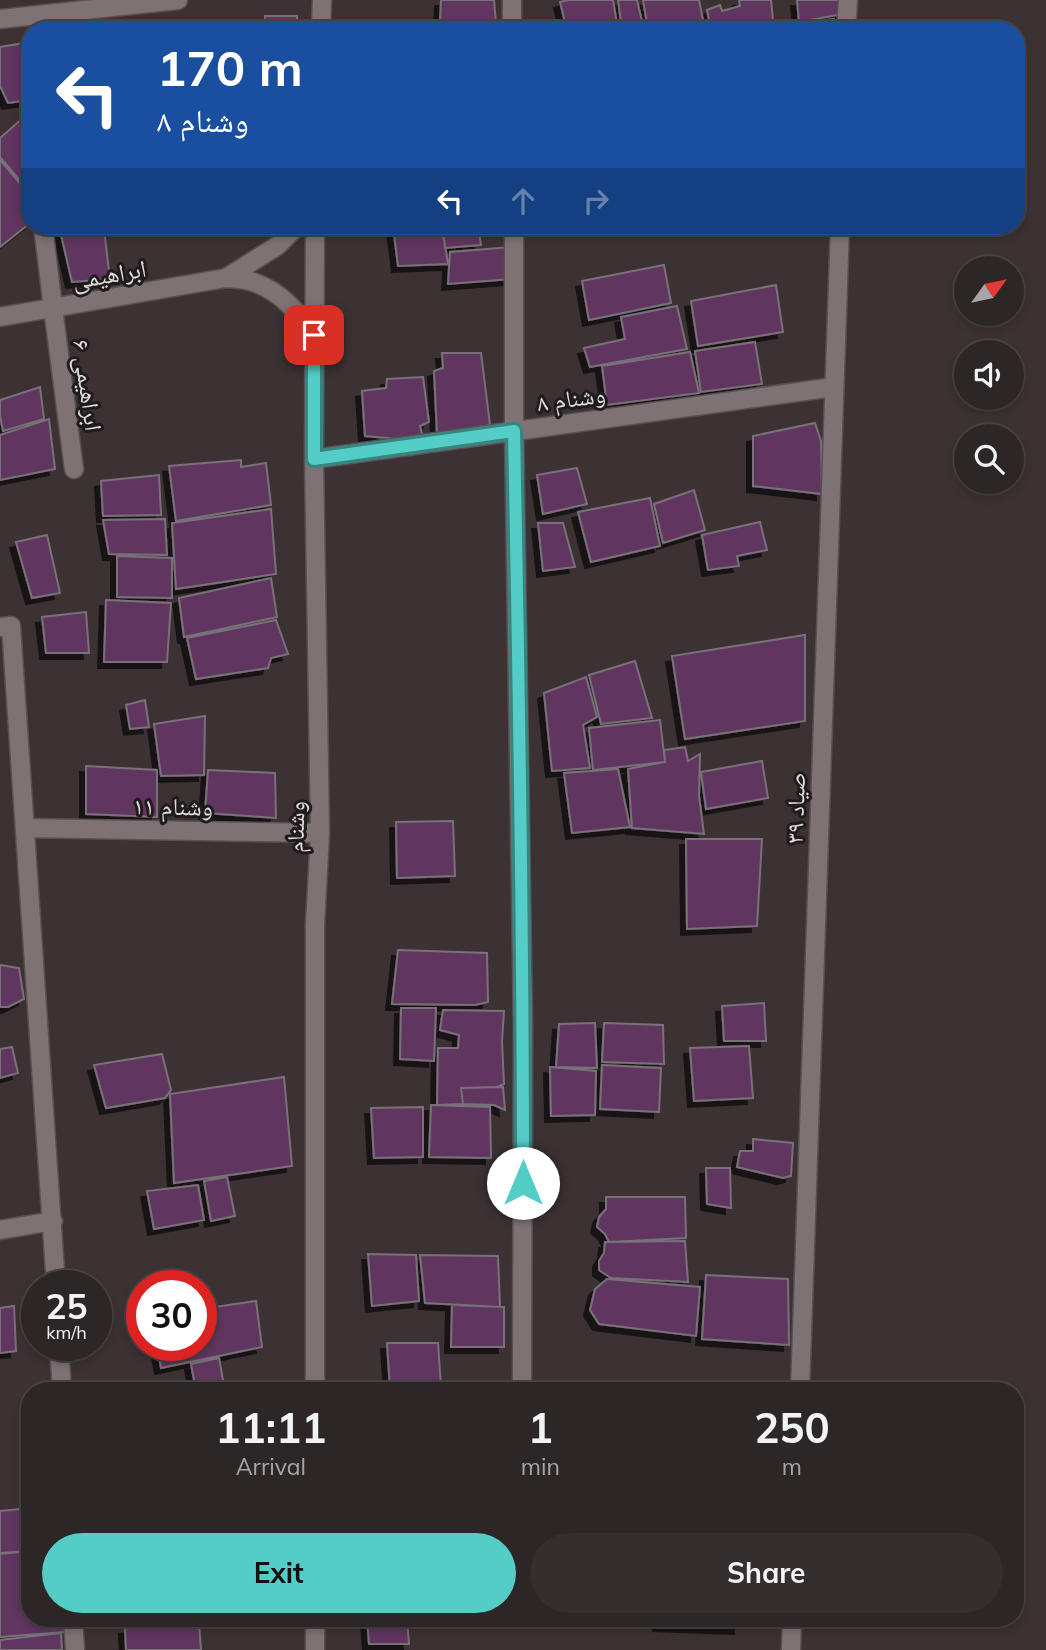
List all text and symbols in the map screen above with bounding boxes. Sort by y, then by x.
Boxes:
text: 170 m [157,37,303,98]
icon: left [42,49,133,140]
text: وشنام ۸ [157,100,249,140]
icon: left [431,182,469,220]
icon: ahead [504,182,542,220]
icon: right [577,182,615,220]
street label: ابراهیمی [69,253,149,295]
north arrow [954,256,1024,326]
map controls [954,256,1024,494]
pin [284,305,344,365]
icon: arrive [295,316,333,354]
street label: ابراهیمی ۶ [67,337,109,433]
button: sound [954,340,1024,410]
street label: وشنام ۸ [535,378,607,420]
button: search [954,424,1024,494]
street label: صیاد ۳۹ [779,772,811,844]
street label: وشنام ۱۱ [133,790,213,824]
street label: وشنام [280,801,312,853]
position arrow [486,1146,560,1220]
speed limit sign: 30 [126,1270,217,1361]
text: 25 [45,1284,88,1328]
text: km/h [46,1321,87,1344]
text: 11:11 [215,1401,326,1454]
text: 1 [528,1401,553,1454]
text: 250 [754,1401,830,1454]
text: Arrival [236,1452,306,1481]
text: min [521,1452,560,1481]
text: m [782,1452,802,1481]
button: Exit [42,1533,516,1613]
button: Share [530,1533,1003,1613]

